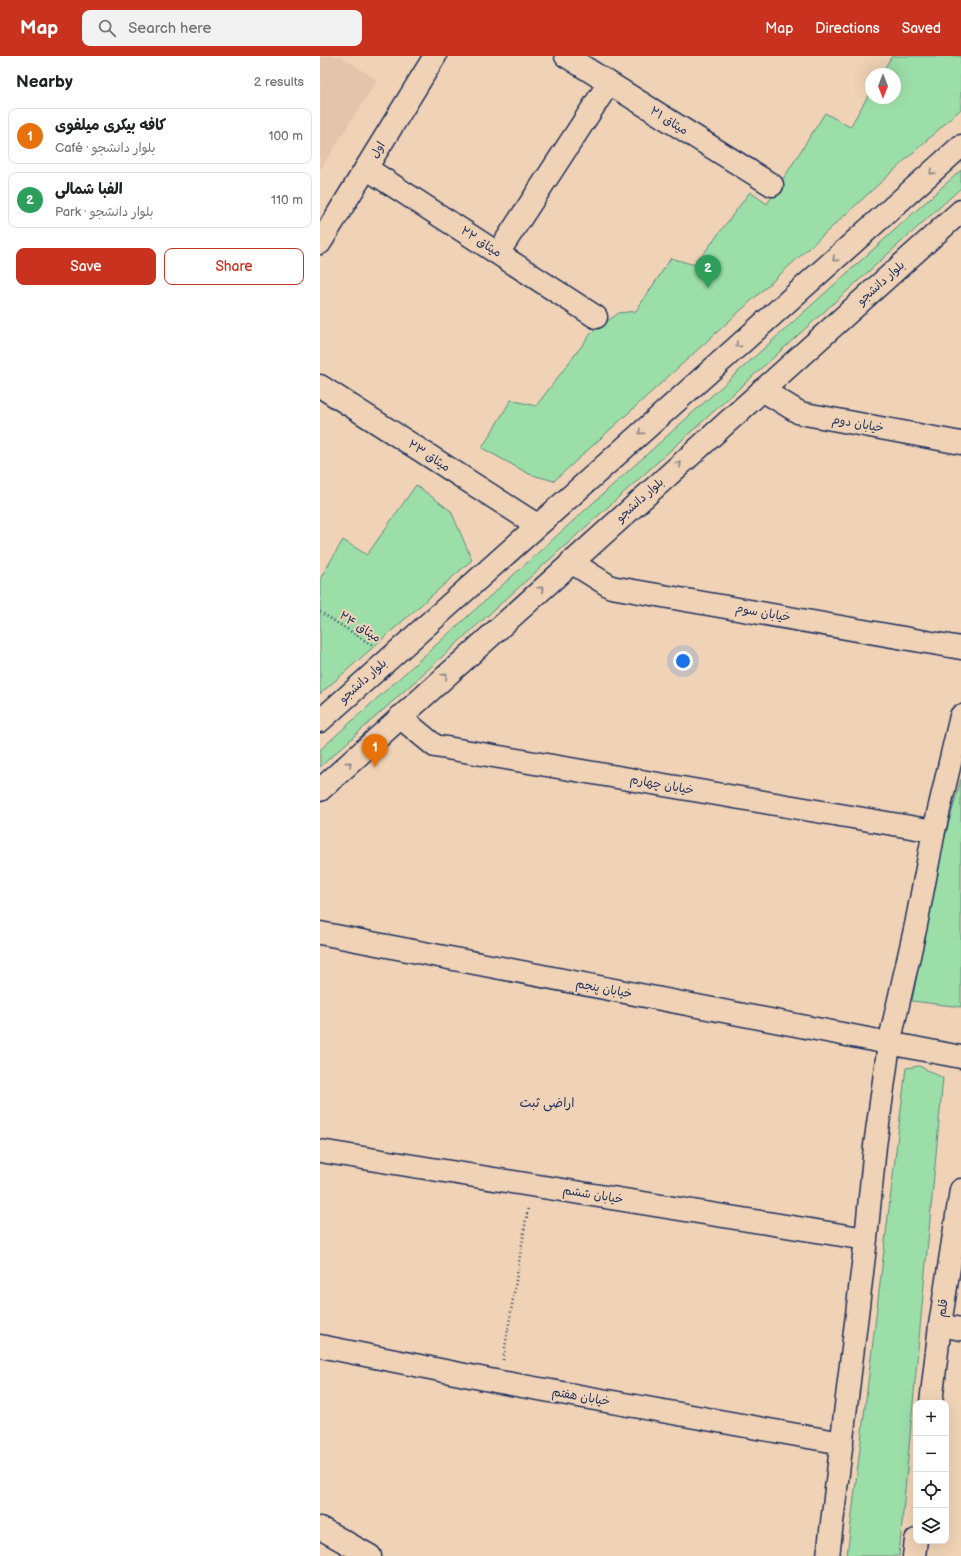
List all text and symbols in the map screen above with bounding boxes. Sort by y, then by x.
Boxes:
search box [82,10,362,46]
text: Map [20,17,58,40]
icon: search [96,17,118,39]
text: Search here [128,19,211,38]
text: Map [765,20,793,37]
text: Directions [815,20,880,37]
text: Saved [902,20,941,37]
north arrow [865,68,901,104]
text: Nearby [16,72,73,92]
text: 2 results [254,74,304,90]
street label: میثاق ۲۱ [647,104,691,138]
text: کافه بیکری میلفوی [55,116,166,135]
text: 1 [27,128,33,144]
text: 100 m [268,128,303,144]
street label: اول [367,139,389,161]
text: Café · بلوار دانشجو [55,140,156,156]
one-way arrow [929,167,937,175]
text: الفبا شمالی [55,180,123,199]
text: 2 [26,192,34,208]
text: 110 m [271,192,303,208]
text: Park · بلوار دانشجو [55,204,154,220]
street label: میثاق ۲۲ [458,223,504,261]
button: Save [16,248,156,285]
button: Share [164,248,304,285]
one-way arrow [832,254,840,261]
pin: 2 [695,255,721,288]
street label: بلوار دانشجو [853,258,908,309]
one-way arrow [735,341,743,348]
street label: خیابان دوم [831,412,885,437]
one-way arrow [639,427,646,434]
street label: میثاق ۲۳ [405,437,453,475]
one-way arrow [675,462,682,469]
street label: بلوار دانشجو [612,475,667,526]
one-way arrow [537,586,544,593]
street label: خیابان سوم [734,601,792,626]
street label: میثاق ۲۴ [336,608,384,646]
your location [673,651,693,671]
street label: بلوار دانشجو [335,656,390,707]
one-way arrow [440,673,448,681]
pin: 1 [362,734,388,767]
one-way arrow [344,761,352,768]
street label: خیابان چهارم [629,772,695,799]
street label: خیابان پنجم [574,976,633,1003]
district label: اراضی ثبت [520,1095,575,1112]
street label: خیابان ششم [561,1183,624,1208]
street label: قلم [934,1298,953,1318]
street label: خیابان هفتم [551,1385,611,1410]
map controls [913,1400,949,1544]
button: + [913,1400,949,1436]
button: − [913,1436,949,1472]
button: locate [913,1472,949,1508]
button: layers [913,1508,949,1544]

